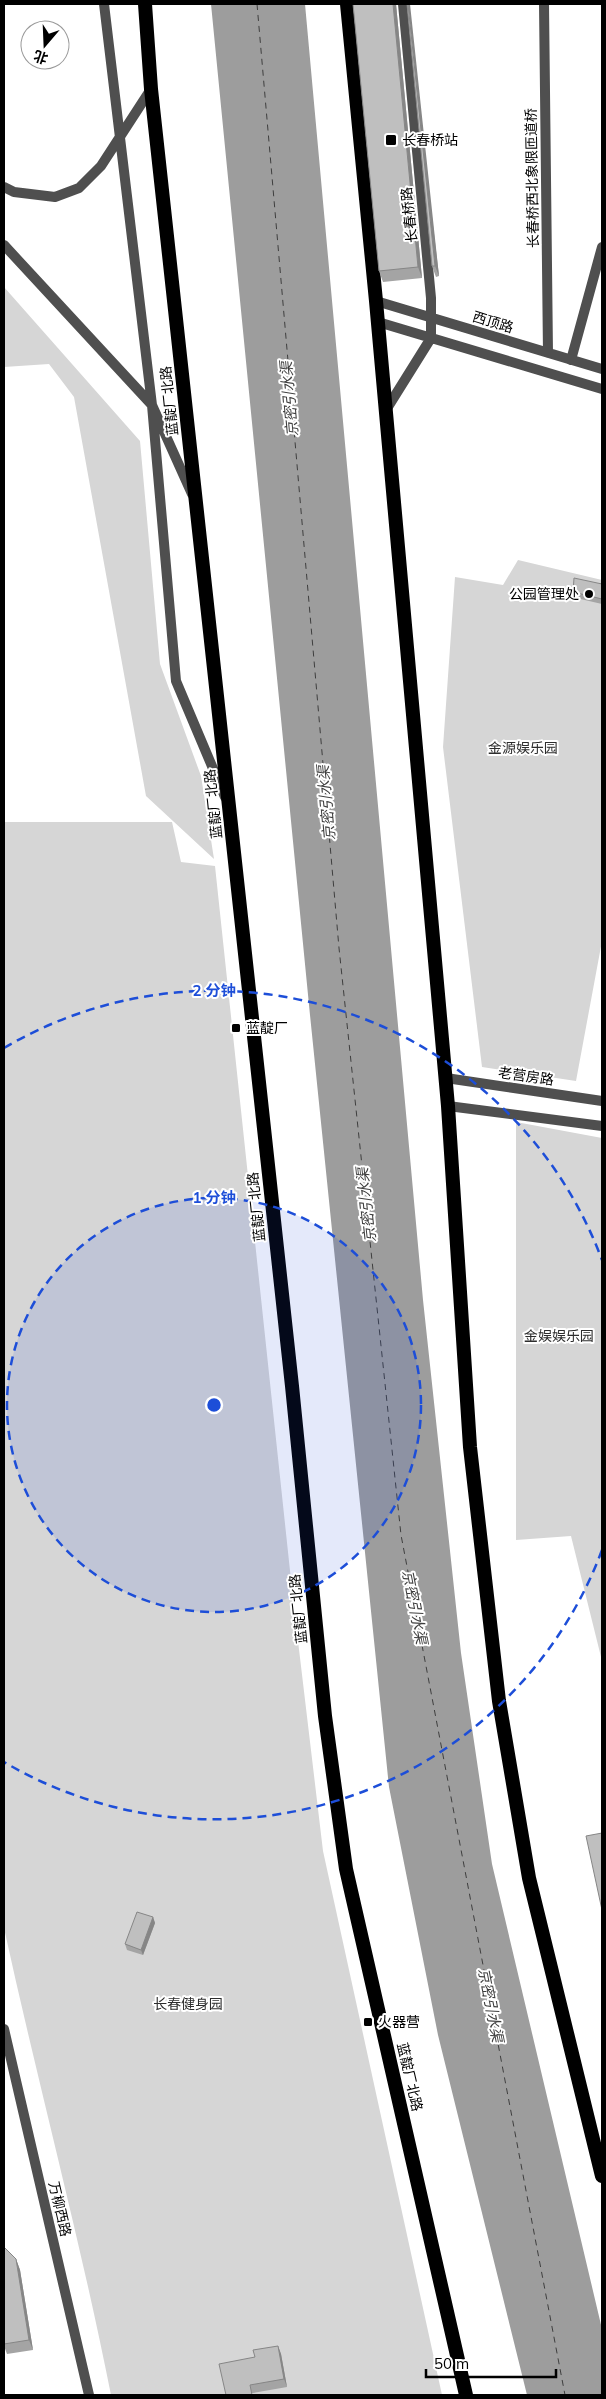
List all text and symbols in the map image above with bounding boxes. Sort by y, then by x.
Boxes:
north arrow [20,20,70,70]
text: 北 [31,47,50,68]
street label: 长春桥西北象限匝道桥 [522,108,542,248]
place label: 长春桥站 [402,131,458,149]
marker: 长春桥站 [384,133,398,147]
street label: 长春桥路 [397,186,421,244]
street label: 西顶路 [470,307,516,337]
water label: 京密引水渠 [276,359,302,437]
street label: 蓝靛厂北路 [156,365,182,437]
place label: 公园管理处 [509,585,579,603]
marker: 公园管理处 [583,588,595,600]
park label: 金源娱乐园 [488,739,558,757]
water label: 京密引水渠 [313,763,339,841]
street label: 蓝靛厂北路 [200,768,226,840]
text: 2 分钟 [192,981,236,1000]
place label: 蓝靛厂 [246,1019,288,1037]
marker: 蓝靛厂 [230,1022,242,1034]
street label: 老营房路 [497,1063,555,1089]
water label: 京密引水渠 [352,1165,379,1243]
street label: 蓝靛厂北路 [243,1171,269,1243]
text: 1 分钟 [192,1188,236,1207]
park label: 金娱娱乐园 [524,1327,594,1345]
centre of rings [205,1396,223,1414]
water label: 京密引水渠 [399,1568,432,1648]
street label: 蓝靛厂北路 [285,1573,311,1645]
water label: 京密引水渠 [475,1966,508,2046]
park label: 长春健身园 [153,1995,223,2013]
place label: 火器营 [378,2013,420,2031]
marker: 火器营 [362,2016,374,2028]
street label: 蓝靛厂北路 [393,2041,427,2113]
street label: 万柳西路 [45,2180,75,2238]
scale bar [426,2346,556,2378]
text: 50 m [434,2354,469,2373]

